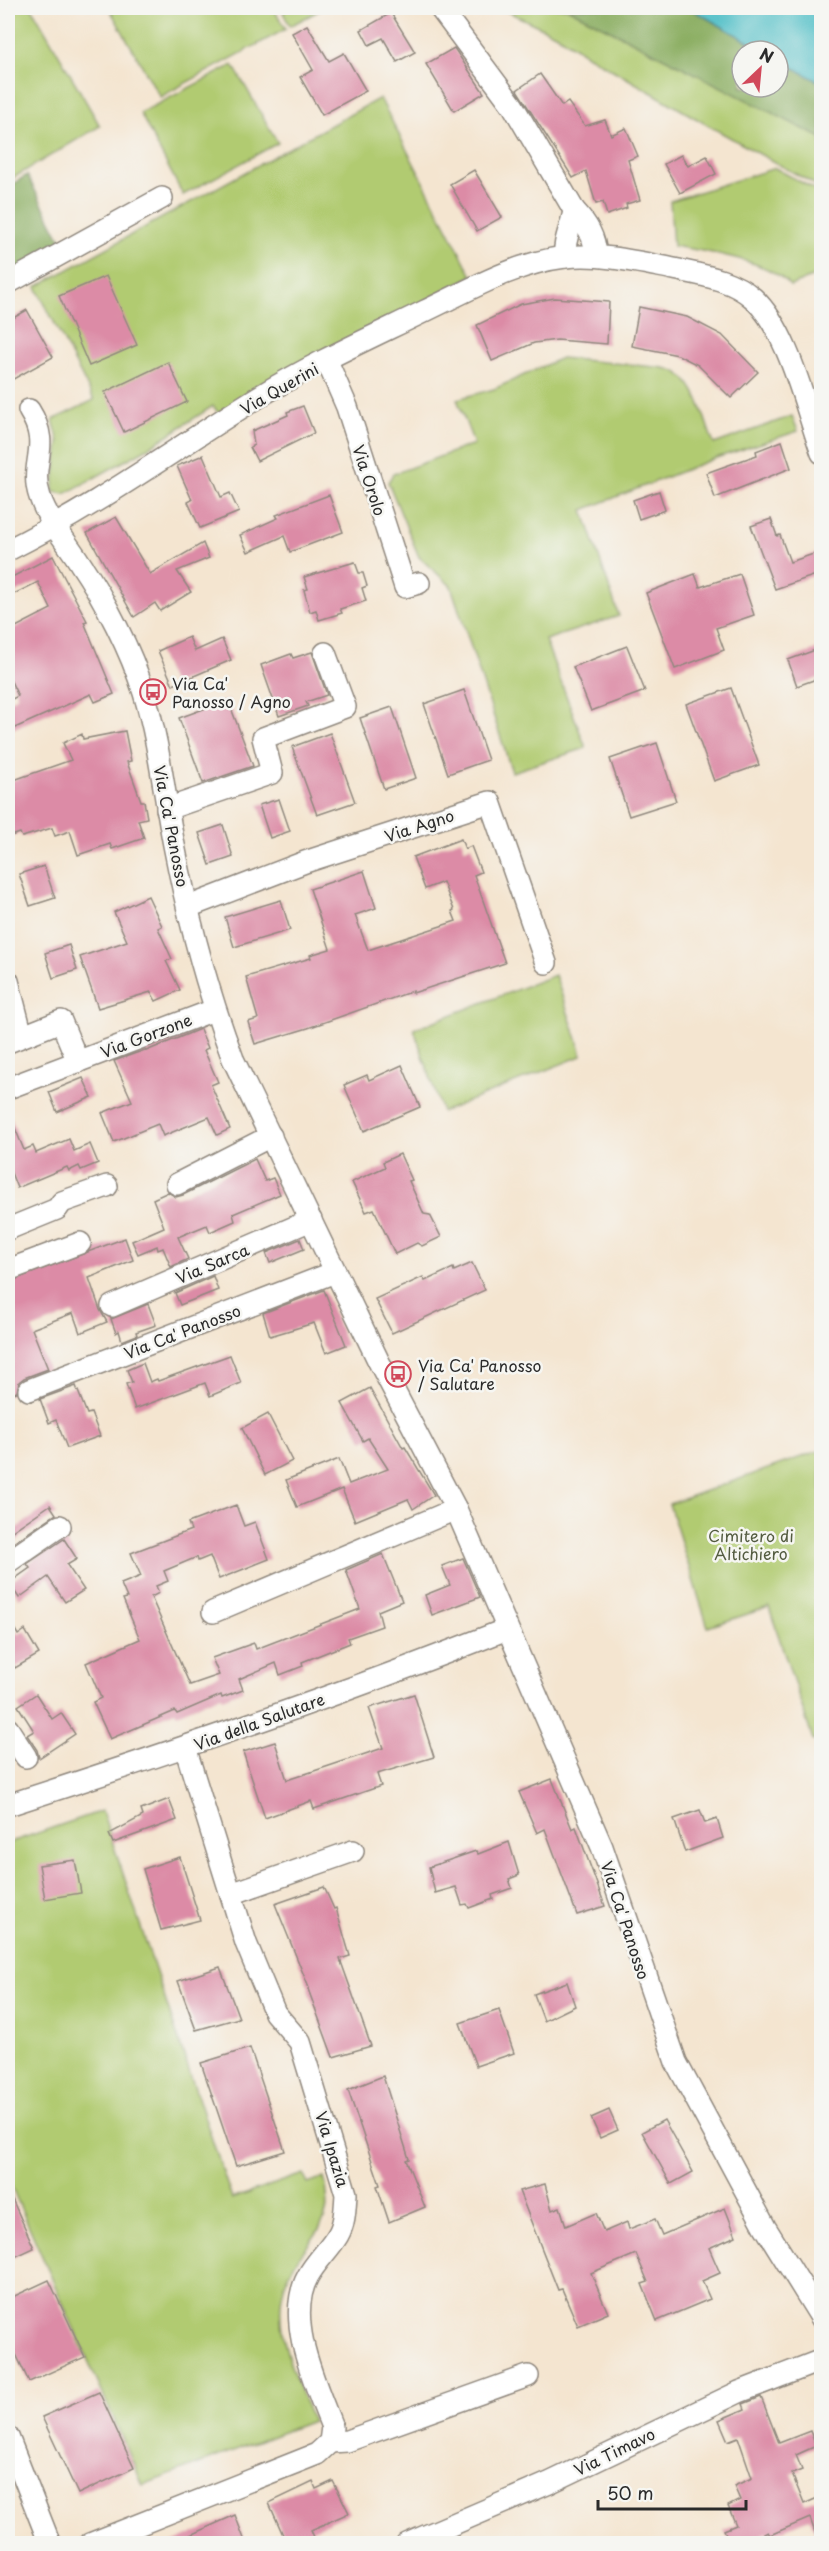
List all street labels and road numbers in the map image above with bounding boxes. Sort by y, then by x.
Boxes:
street label: Via Querini [235,356,323,420]
street label: Via Orolo [347,441,393,519]
street label: Via Ca' Panosso [148,763,196,889]
street label: Via Agno [381,802,457,848]
street label: Via Gorzone [97,1007,195,1063]
street label: Via Sarca [172,1237,252,1289]
street label: Via Ca' Panosso [120,1298,244,1364]
street label: Via della Salutare [190,1686,328,1756]
street label: Via Ca' Panosso [596,1858,657,1982]
street label: Via Ipazia [310,2108,356,2191]
street label: Via Timavo [569,2421,659,2481]

